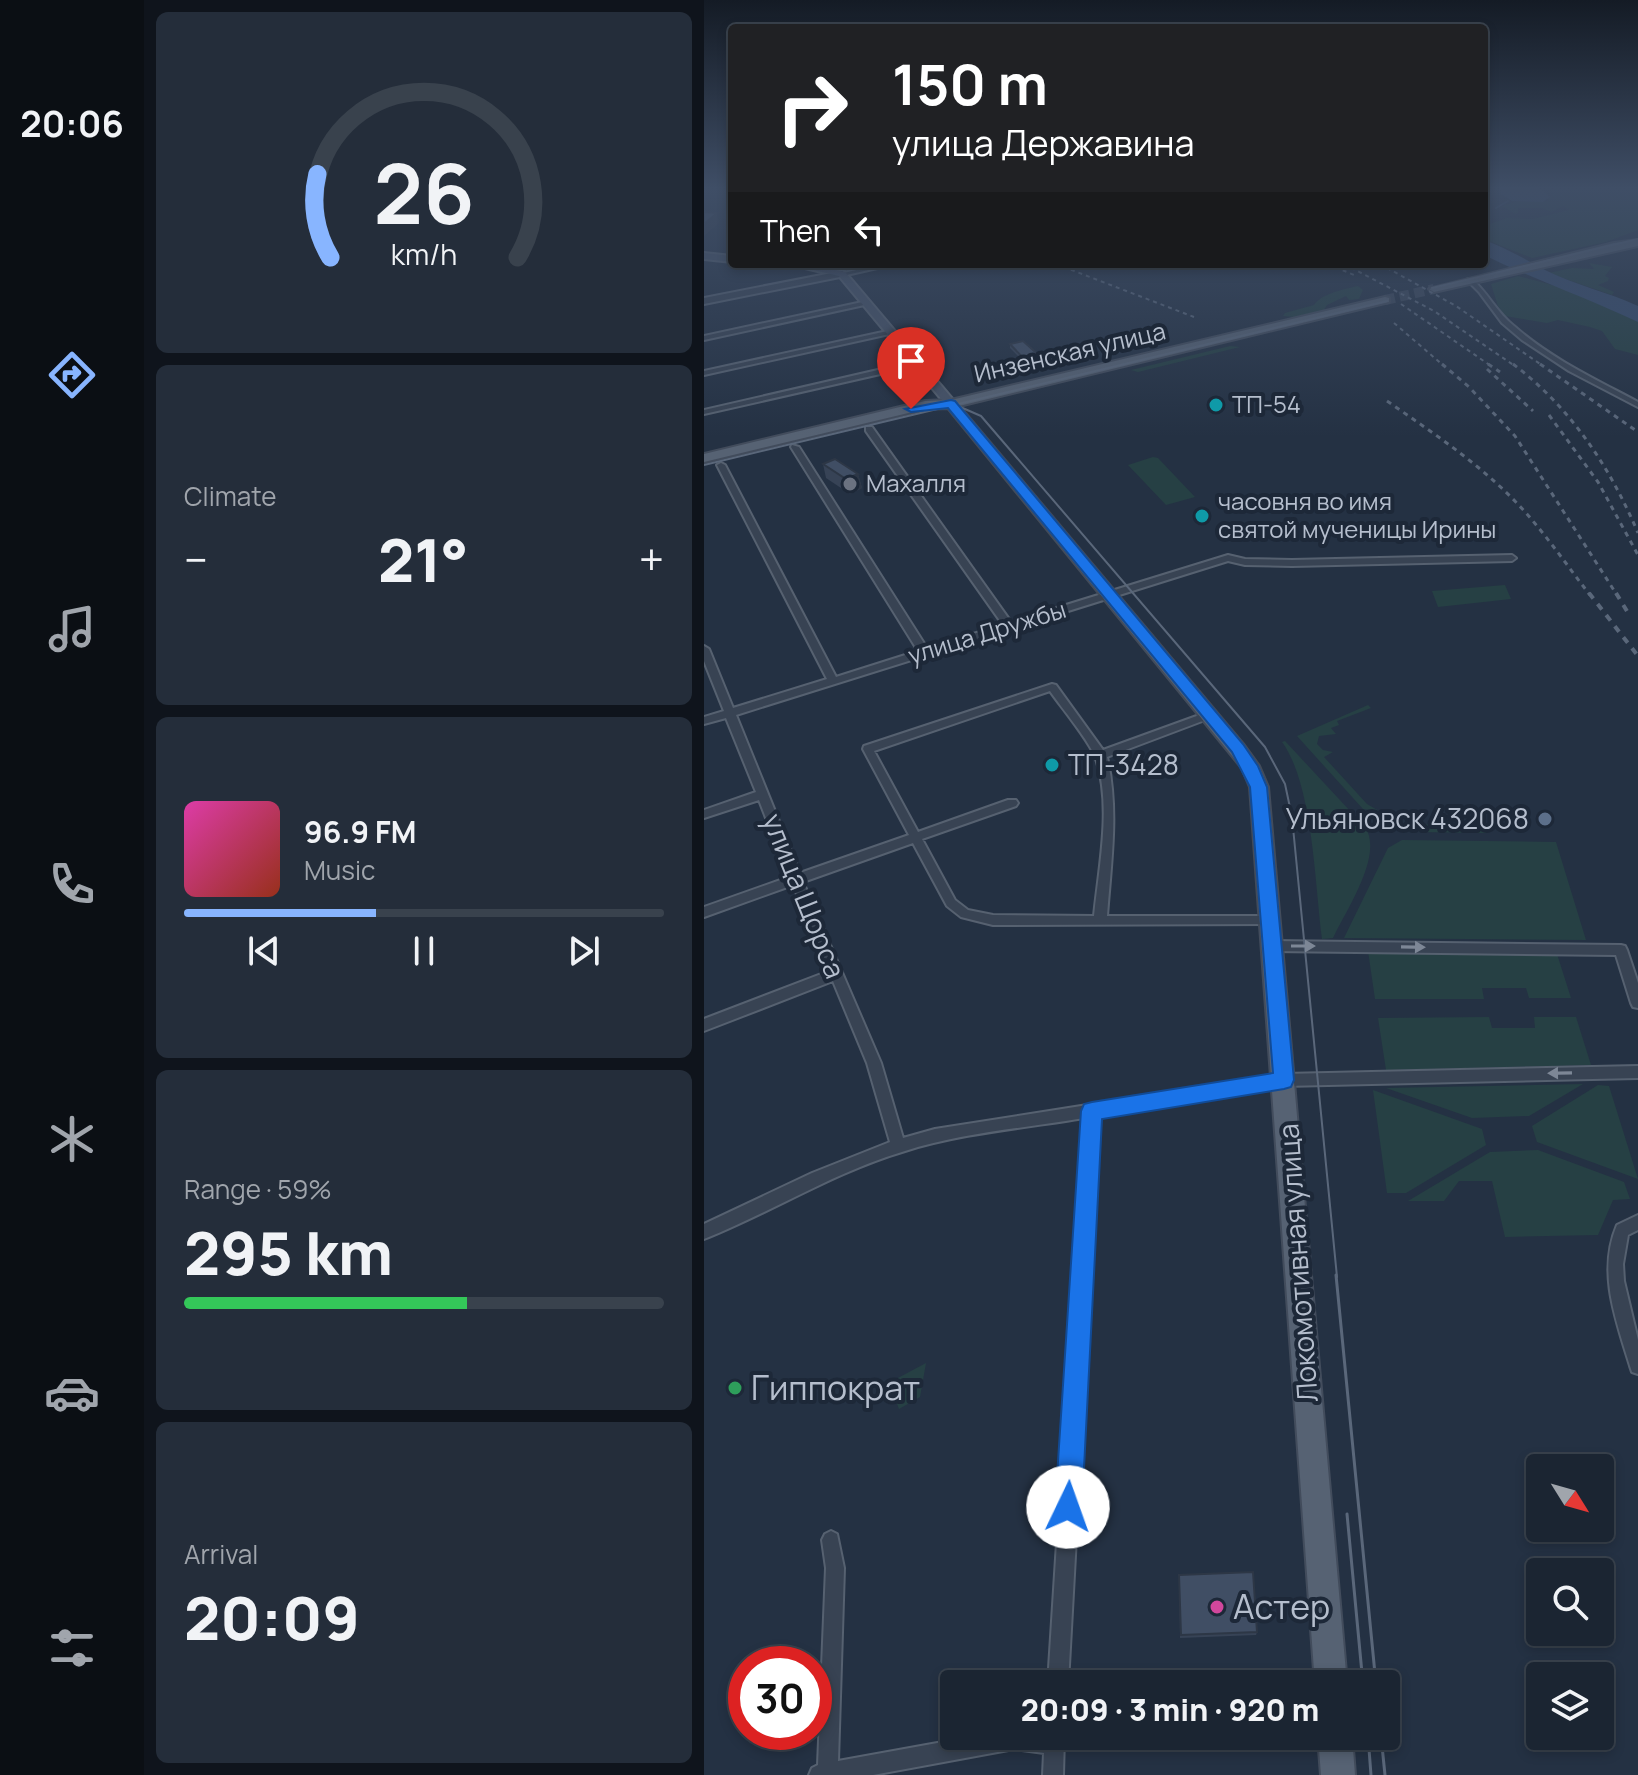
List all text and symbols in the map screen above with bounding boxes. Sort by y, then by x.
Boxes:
text: 150 m [892,45,1048,122]
icon: right [760,56,864,160]
text: 20:06 [20,99,124,148]
text: улица Державина [892,118,1195,167]
text: 26 [373,135,475,249]
icon: left [847,208,891,252]
text: Then [760,210,831,251]
text: km/h [391,235,457,274]
street label: Инзенская улица [971,313,1169,390]
pin [877,327,945,409]
icon: arrive [889,339,933,383]
icon: directions [44,347,100,403]
place label: ТП-54 [1232,387,1301,420]
marker: ТП-54 [1207,396,1225,414]
place label: Махалля [866,466,966,499]
marker: Махалля [841,475,859,493]
text: Climate [184,478,276,514]
place label: часовня во имя святой мученицы Ирины [1218,484,1496,545]
marker: часовня во имя святой мученицы Ирины [1193,507,1211,525]
text: 21° [378,518,468,600]
text: − [184,529,208,589]
text: + [639,529,664,589]
street label: улица Дружбы [904,592,1070,671]
icon: music [44,601,100,657]
place label: ТП-3428 [1068,745,1179,783]
marker: ТП-3428 [1043,756,1061,774]
place label: Ульяновск 432068 [1285,799,1529,837]
street label: улица Щорса [755,808,855,984]
marker: Ульяновск 432068 [1536,810,1554,828]
text: 96.9 FM [304,811,416,852]
text: Music [304,852,375,888]
icon: phone [44,856,100,912]
icon: previous [242,929,286,973]
icon: pause [402,929,446,973]
icon: next [562,929,606,973]
one-way arrow [1291,940,1316,953]
one-way arrow [1401,941,1426,953]
one-way arrow [1547,1067,1572,1079]
icon: climate [44,1111,100,1167]
street label: Локомотивная улица [1268,1122,1326,1404]
text: Range · 59% [184,1171,332,1207]
text: 295 km [184,1211,393,1293]
place label: Гиппократ [751,1364,920,1410]
icon: car [44,1365,100,1421]
marker: Гиппократ [726,1379,744,1397]
north arrow [1526,1454,1614,1542]
map controls [1526,1454,1614,1750]
position arrow [1026,1465,1110,1549]
text: Arrival [184,1536,258,1572]
button: search [1526,1558,1614,1646]
text: 20:09 [184,1576,360,1658]
place label: Астер [1233,1583,1330,1629]
marker: Астер [1208,1598,1226,1616]
icon: filters [44,1620,100,1676]
speed limit sign: 30 [728,1646,832,1750]
button: layers [1526,1662,1614,1750]
text: 20:09 · 3 min · 920 m [1021,1689,1319,1730]

